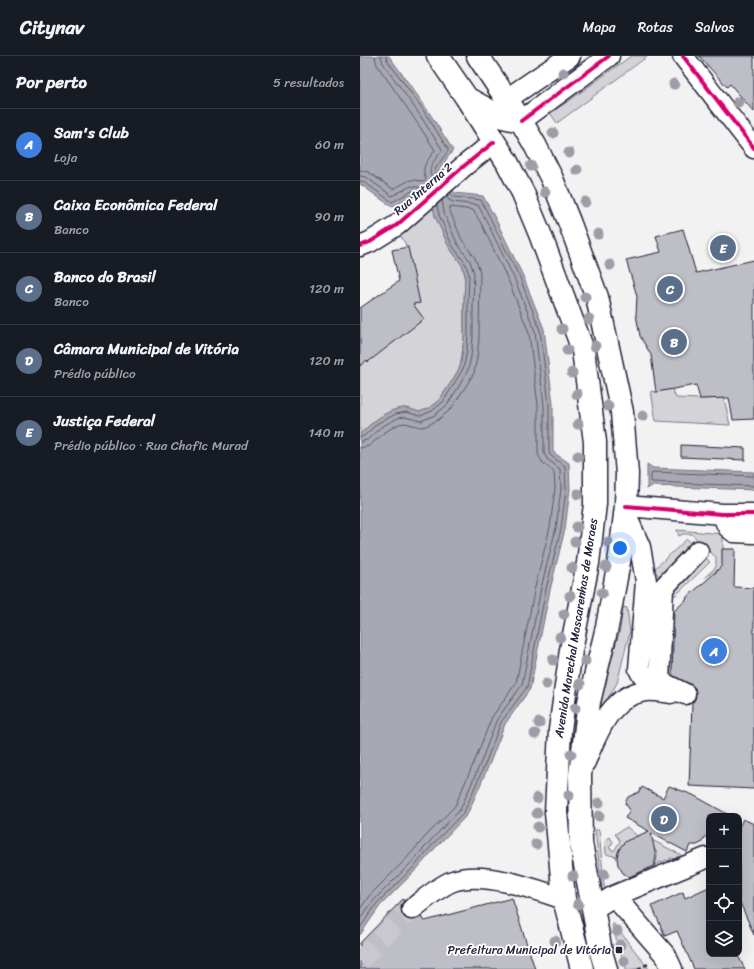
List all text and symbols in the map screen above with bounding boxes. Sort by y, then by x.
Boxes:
text: Citynav [20,11,84,44]
text: Mapa [583,15,616,40]
text: Rotas [638,15,673,40]
text: Salvos [695,15,734,40]
text: Por perto [16,67,87,97]
text: 5 resultados [273,71,344,94]
text: Sam's Club [54,120,129,146]
text: A [25,133,33,156]
text: 60 m [315,133,344,156]
text: Loja [54,146,77,169]
street label: Rua Interna 2 [388,157,458,221]
text: Caixa Econômica Federal [54,192,217,218]
text: B [25,205,33,228]
text: 90 m [314,205,344,228]
text: Banco [54,218,89,241]
pin: E [710,233,736,263]
text: Banco do Brasil [54,264,156,290]
pin: C [657,274,683,304]
text: C [25,277,33,300]
text: 120 m [309,277,344,300]
text: Banco [54,290,89,313]
pin: B [661,327,687,357]
text: Câmara Municipal de Vitória [54,336,239,362]
text: D [25,349,33,372]
text: 120 m [309,349,344,372]
text: Prédio público [54,362,136,385]
text: Justiça Federal [54,408,155,434]
text: E [25,421,33,444]
text: 140 m [309,421,344,444]
text: Prédio público · Rua Chafic Murad [54,434,248,457]
street label: Avenida Marechal Mascarenhas de Moraes [548,516,604,740]
your location [610,538,630,558]
pin: A [701,636,727,666]
pin: D [651,804,677,834]
map controls [706,813,742,957]
button: + [706,813,742,849]
button: − [706,849,742,885]
button: locate [706,885,742,921]
button: layers [706,921,742,957]
place label: Prefeitura Municipal de Vitória [447,939,611,961]
marker: Prefeitura Municipal de Vitória [614,945,624,955]

